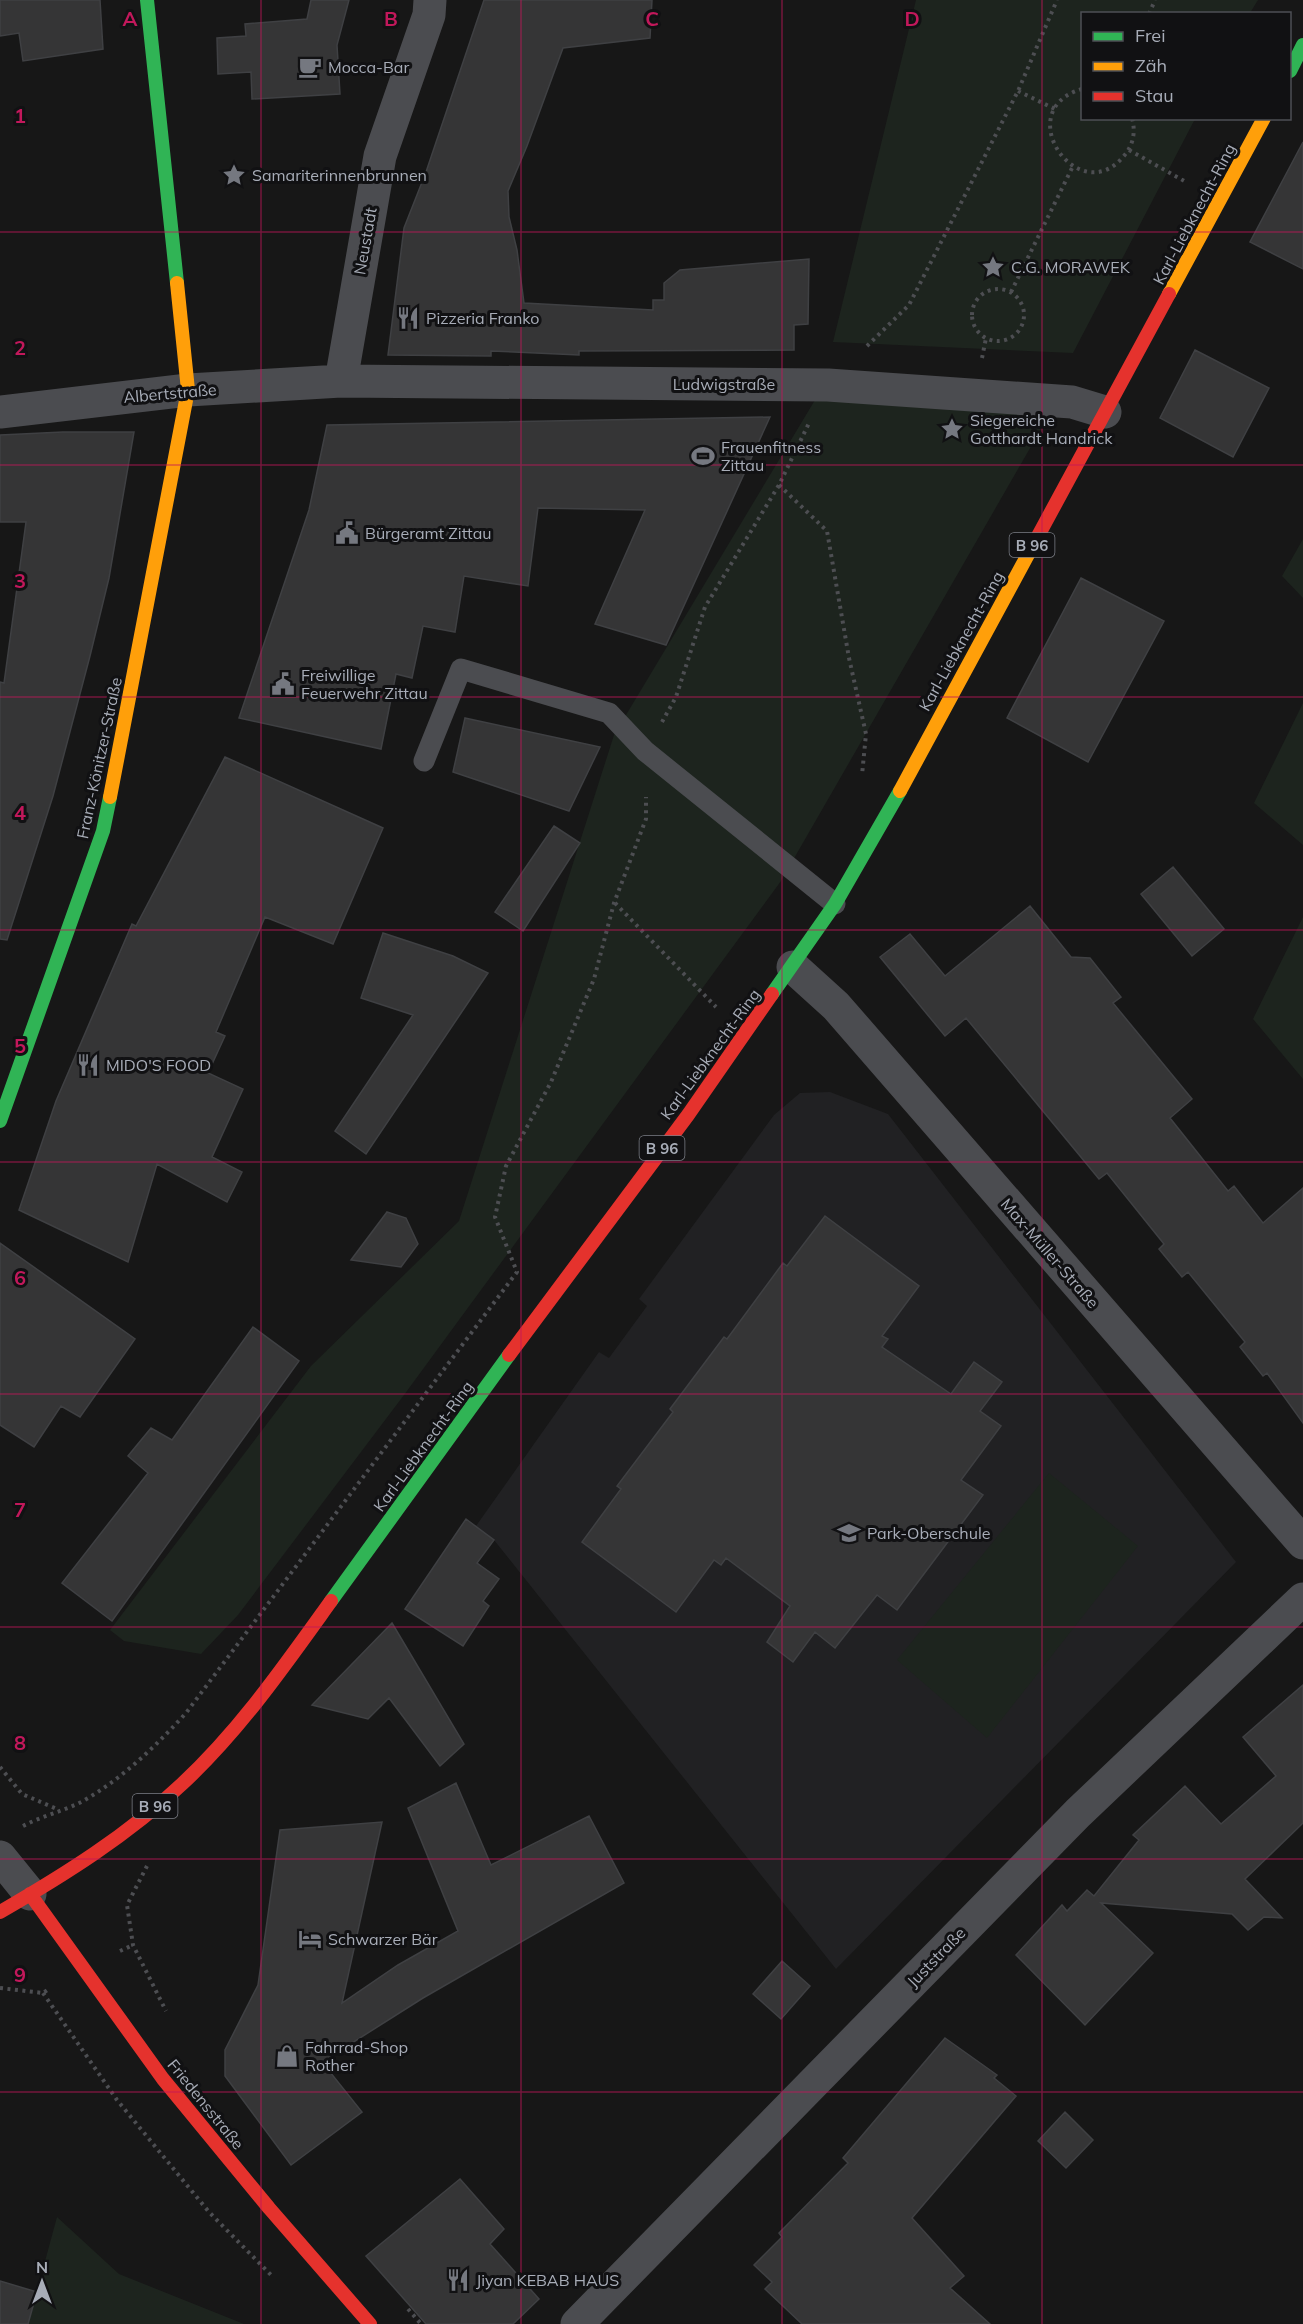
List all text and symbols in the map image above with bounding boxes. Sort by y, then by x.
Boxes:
text: A [123,6,138,31]
text: B [384,6,398,31]
text: C [645,6,659,31]
text: D [904,6,920,31]
legend [1081,12,1291,120]
text: Frei [1135,24,1165,47]
cafe icon: Mocca-Bar [297,54,323,80]
text: Zäh [1135,54,1167,77]
place label: Mocca-Bar [328,57,409,77]
text: Stau [1135,84,1174,107]
text: 1 [14,103,26,128]
street label: Karl-Liebknecht-Ring [1148,140,1240,288]
place icon: Samariterinnenbrunnen [221,162,247,188]
place label: Samariterinnenbrunnen [252,165,427,185]
street label: Neustadt [349,205,381,276]
place icon: C.G. MORAWEK [980,254,1006,280]
place label: C.G. MORAWEK [1011,257,1131,277]
restaurant icon: Pizzeria Franko [395,305,421,331]
place label: Pizzeria Franko [426,308,539,328]
text: 2 [14,335,26,360]
street label: Ludwigstraße [673,374,775,394]
street label: Albertstraße [123,379,217,407]
place label: Siegereiche Gotthardt Handrick [970,410,1113,448]
place icon: Siegereiche Gotthardt Handrick [939,416,965,442]
place label: Frauenfitness Zittau [721,437,821,475]
sports icon: Frauenfitness Zittau [690,443,716,469]
public building icon: Bürgeramt Zittau [334,520,360,546]
place label: Bürgeramt Zittau [365,523,492,543]
road number: B 96 [1010,533,1054,557]
text: 3 [14,568,26,593]
street label: Karl-Liebknecht-Ring [914,568,1008,714]
place label: Freiwillige Feuerwehr Zittau [301,665,428,703]
public building icon: Freiwillige Feuerwehr Zittau [270,671,296,697]
street label: Franz-Könitzer-Straße [72,675,126,841]
text: 4 [14,800,26,825]
street label: Karl-Liebknecht-Ring [656,985,764,1123]
text: 5 [14,1033,26,1058]
restaurant icon: MIDO'S FOOD [75,1052,101,1078]
place label: MIDO'S FOOD [106,1055,211,1075]
road number: B 96 [640,1136,684,1160]
street label: Max-Müller-Straße [997,1194,1103,1312]
text: 6 [14,1265,26,1290]
street label: Karl-Liebknecht-Ring [369,1377,477,1515]
text: 7 [14,1497,26,1522]
school or university icon: Park-Oberschule [836,1520,862,1546]
place label: Park-Oberschule [867,1523,990,1543]
text: 8 [14,1730,26,1755]
road number: B 96 [132,1794,178,1818]
street label: Juststraße [903,1923,969,1991]
hotel icon: Schwarzer Bär [297,1926,323,1952]
place label: Schwarzer Bär [328,1929,438,1949]
text: 9 [14,1962,26,1987]
place label: Fahrrad-Shop Rother [305,2037,408,2075]
shop icon: Fahrrad-Shop Rother [274,2043,300,2069]
street label: Friedensstraße [163,2055,249,2153]
north arrow [12,2252,72,2312]
text: N [36,2257,48,2277]
restaurant icon: Jiyan KEBAB HAUS [445,2267,471,2293]
place label: Jiyan KEBAB HAUS [476,2270,619,2290]

